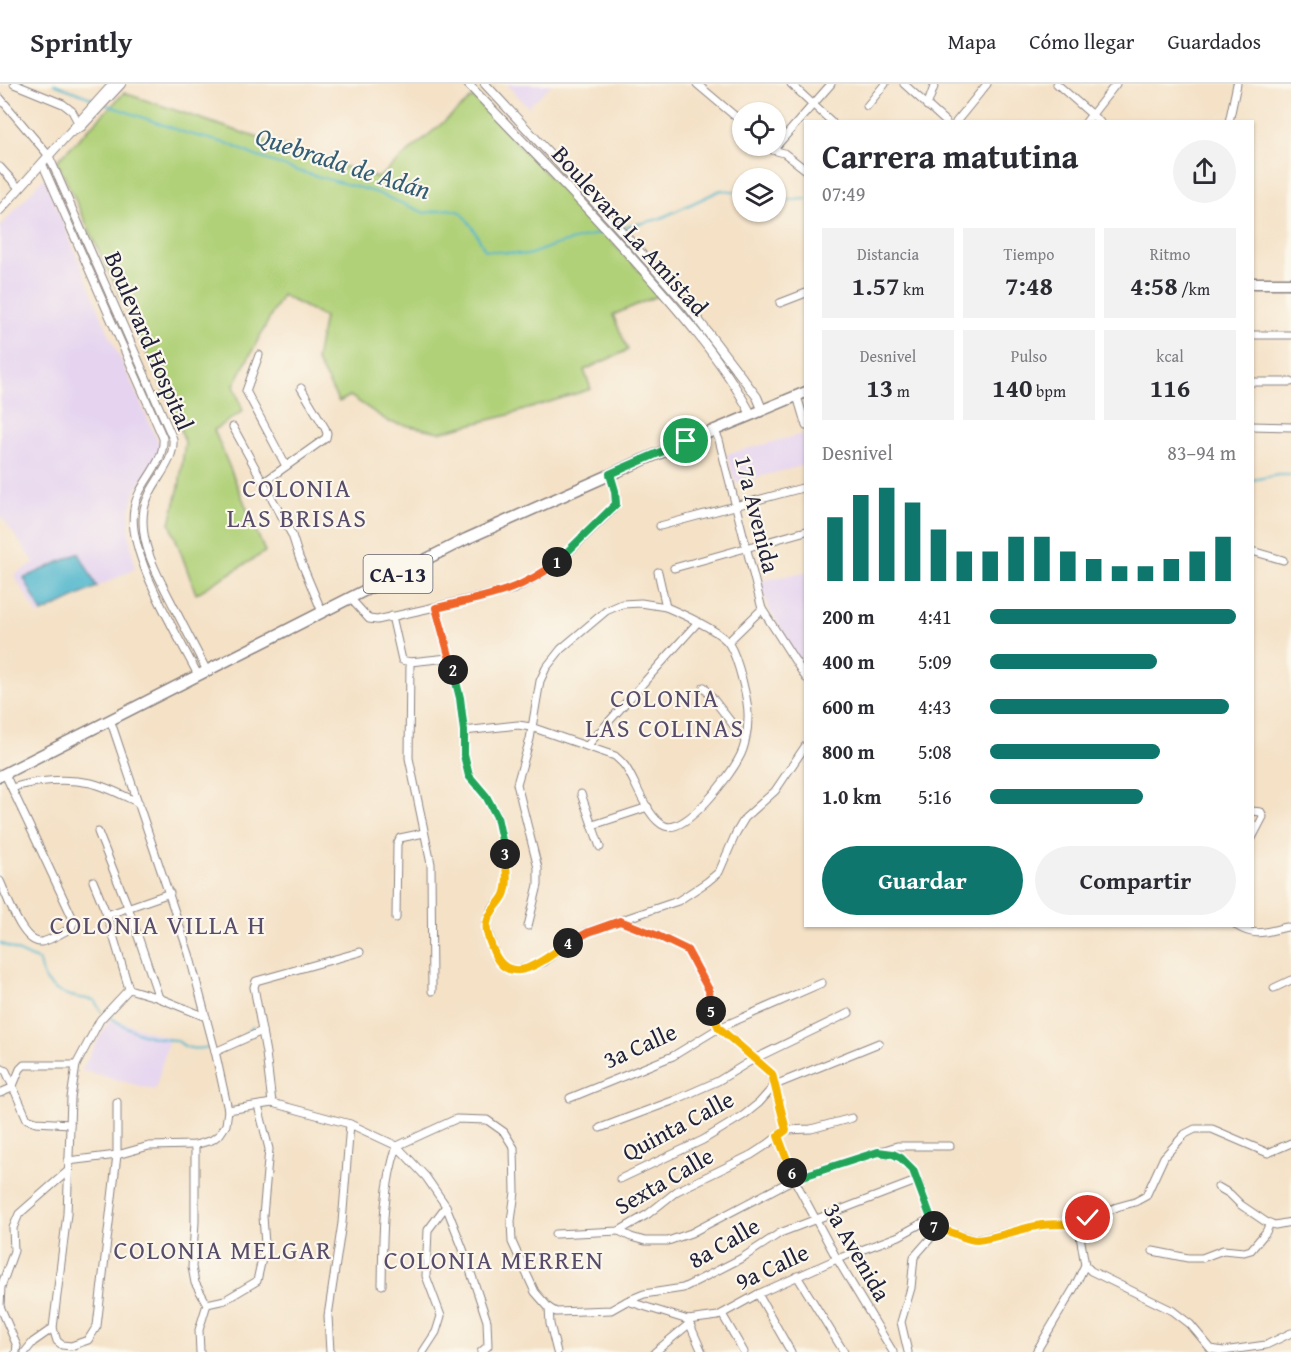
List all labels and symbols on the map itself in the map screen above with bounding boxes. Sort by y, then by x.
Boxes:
water label: Quebrada de Adán [251,116,436,209]
street label: Boulevard La Amistad [544,138,717,324]
street label: Boulevard Hospital [96,246,203,436]
pin [660,415,711,466]
street label: 17a Avenida [726,451,789,577]
district label: COLONIA LAS BRISAS [227,468,367,537]
pin: 1 [542,547,572,577]
road number: CA-13 [364,555,432,593]
pin: 2 [438,655,468,685]
district label: COLONIA LAS COLINAS [585,678,745,747]
pin: 3 [490,839,520,869]
district label: COLONIA VILLA H [50,905,266,944]
pin: 4 [553,928,583,958]
pin: 5 [696,996,726,1026]
street label: 3a Calle [597,1014,682,1077]
street label: Quinta Calle [616,1081,740,1170]
street label: Sexta Calle [608,1138,720,1223]
pin: 6 [777,1158,807,1188]
pin [1062,1192,1113,1243]
street label: 3a Avenida [815,1196,900,1308]
street label: 8a Calle [682,1208,766,1277]
pin: 7 [919,1211,949,1241]
district label: COLONIA MELGAR [113,1230,333,1269]
street label: 9a Calle [729,1234,814,1299]
district label: COLONIA MERREN [384,1240,604,1279]

